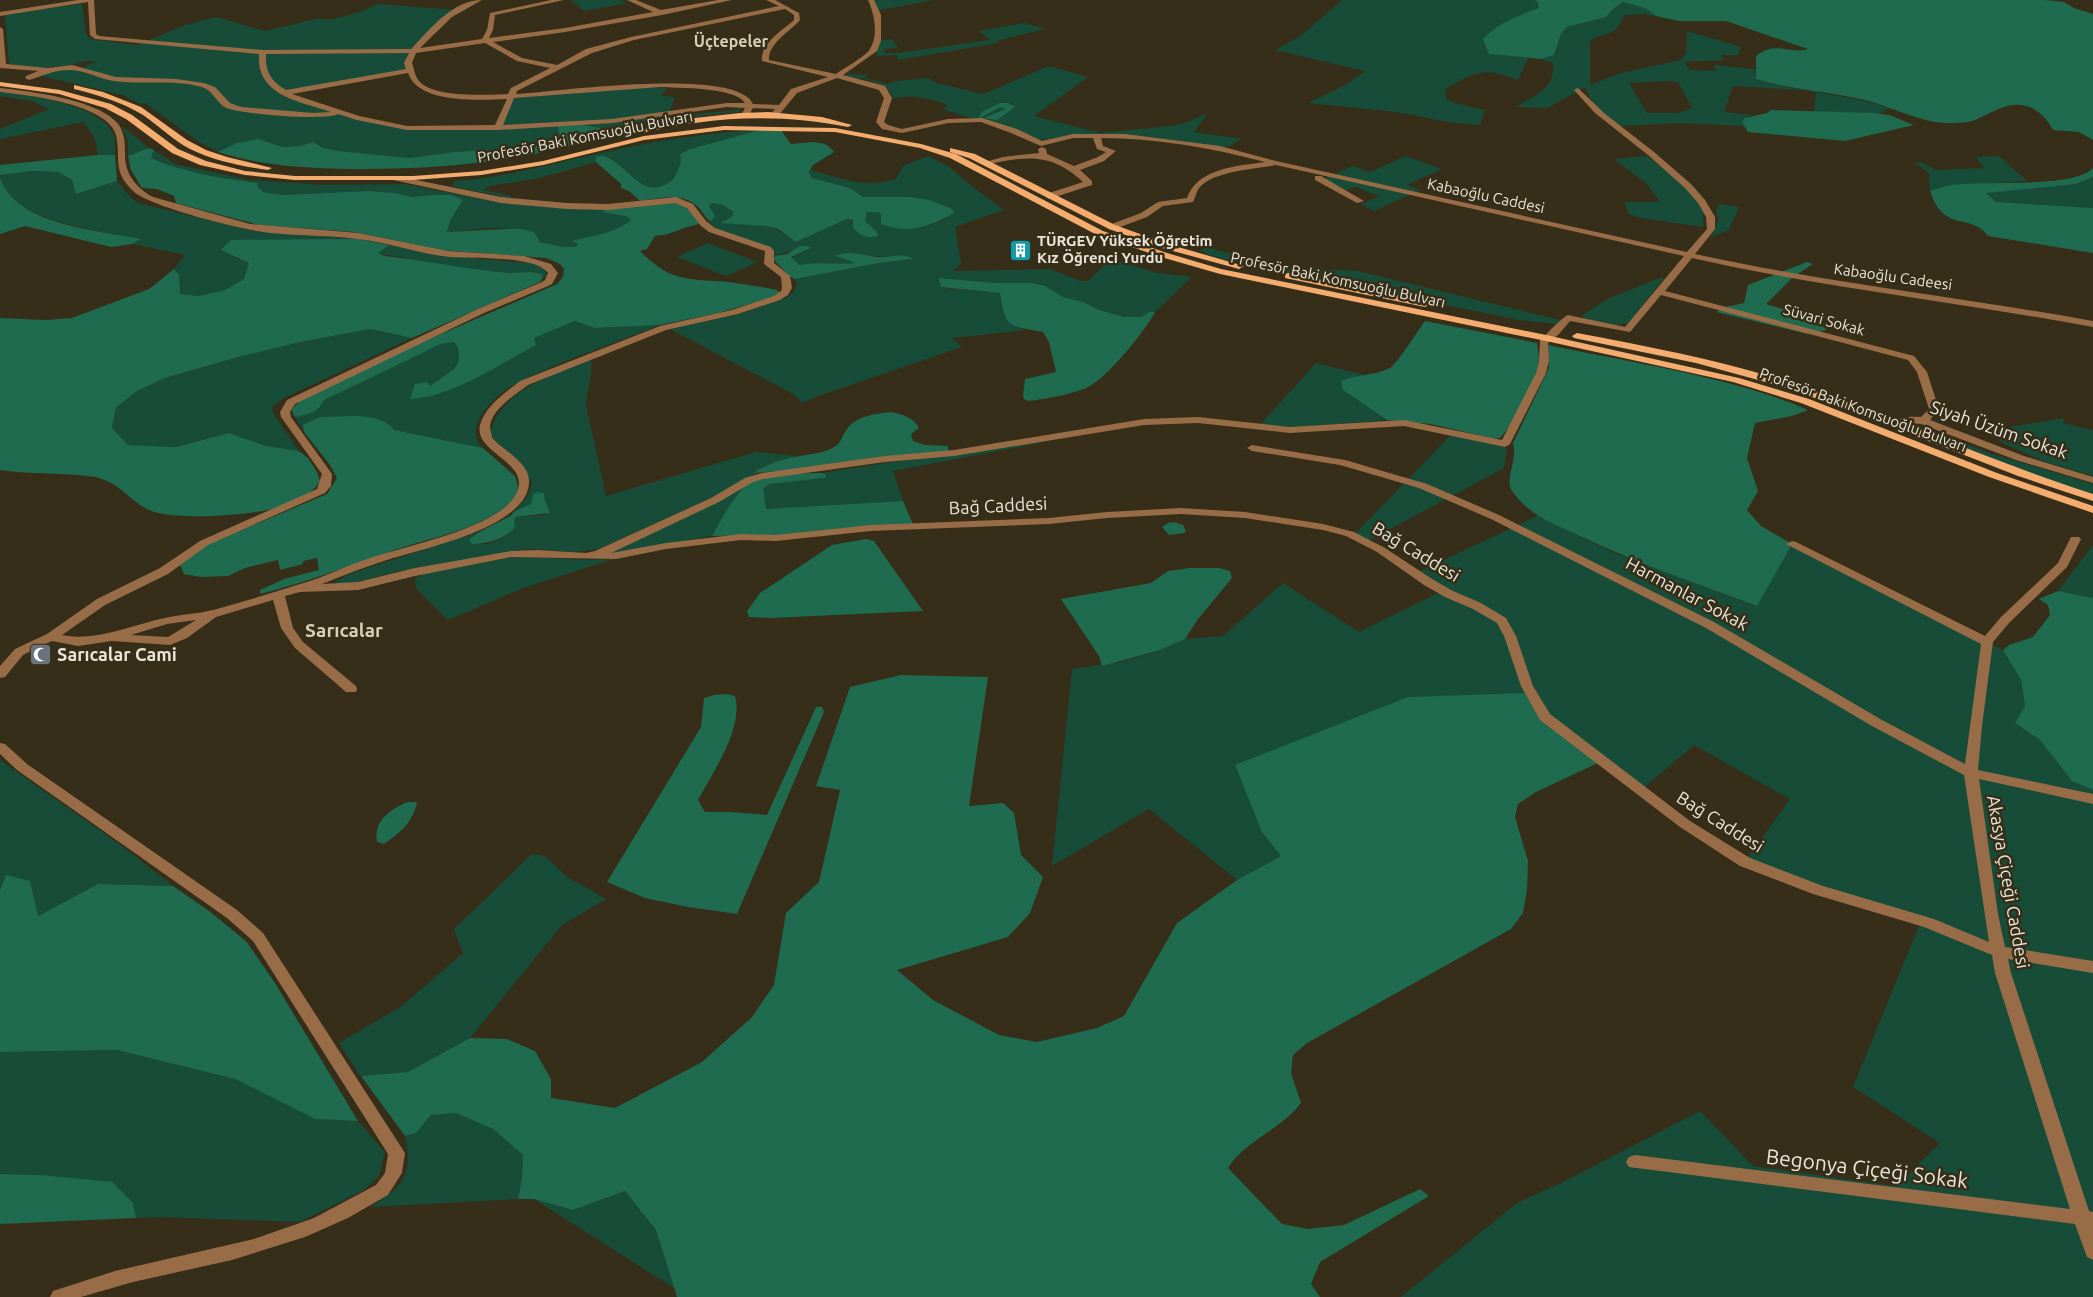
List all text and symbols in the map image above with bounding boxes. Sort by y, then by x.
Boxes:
district label: Üçtepeler [694,31,769,51]
street label: Profesör Baki Komsuoğlu Bulvarı [476,107,694,166]
street label: Kabaoğlu Caddesi [1426,175,1546,216]
place label: TÜRGEV Yüksek Öğretim Kız Öğrenci Yurdu [1037,232,1213,266]
building icon: TÜRGEV Yüksek Öğretim Kız Öğrenci Yurdu [1009,238,1033,262]
street label: Profesör Baki Komsuoğlu Bulvarı [1229,248,1447,311]
street label: Kabaoğlu Cadeesi [1833,260,1953,293]
street label: Süvari Sokak [1782,300,1867,339]
street label: Profesör Baki Komsuoğlu Bulvarı [1757,364,1969,455]
street label: Siyah Üzüm Sokak [1928,396,2071,462]
street label: Bağ Caddesi [948,492,1048,518]
street label: Bağ Caddesi [1369,517,1464,585]
street label: Harmanlar Sokak [1623,552,1752,634]
district label: Sarıcalar [305,619,383,641]
mosque icon: Sarıcalar Cami [29,643,53,667]
place label: Sarıcalar Cami [57,644,177,664]
street label: Bağ Caddesi [1673,787,1768,856]
street label: Akasya Çiçeği Caddesi [1984,793,2034,970]
street label: Begonya Çiçeği Sokak [1765,1144,1970,1192]

